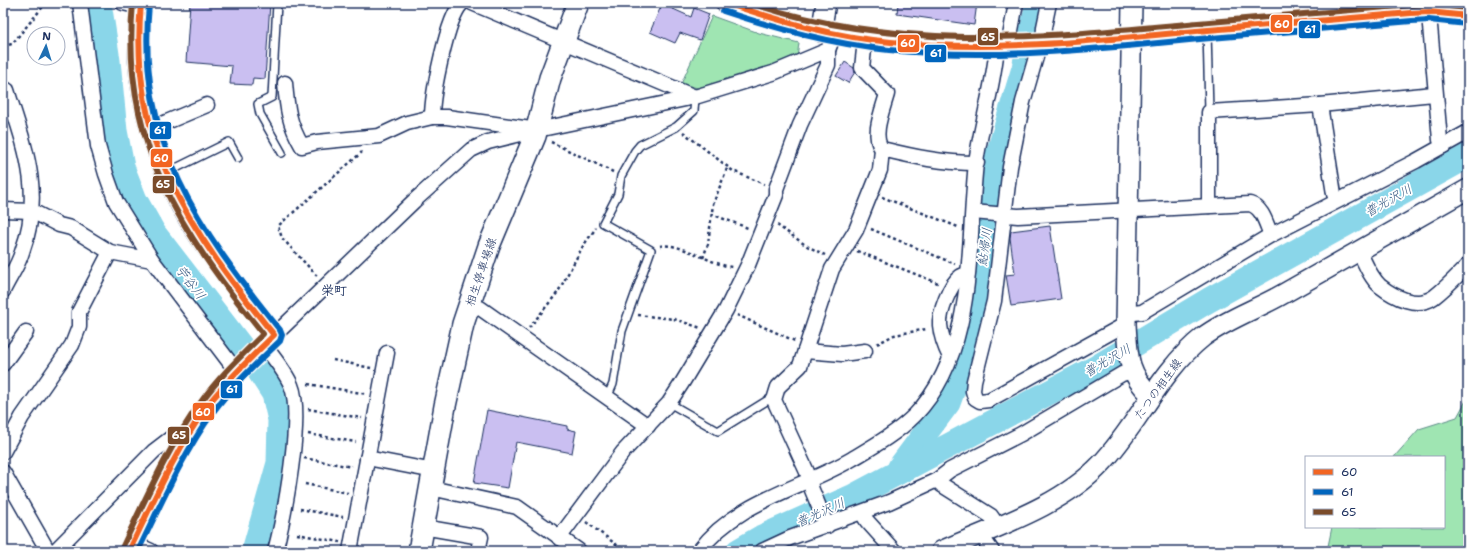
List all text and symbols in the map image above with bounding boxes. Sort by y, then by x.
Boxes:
line badge: 60 [1270,14,1293,33]
text: 60 [1274,17,1290,32]
line badge: 61 [1298,20,1321,39]
text: 61 [1304,22,1316,37]
north arrow [26,26,66,66]
line badge: 65 [977,27,999,46]
text: N [42,29,52,44]
text: 65 [981,30,995,45]
line badge: 60 [897,34,920,53]
text: 60 [900,36,916,51]
line badge: 61 [924,44,947,63]
text: 61 [930,46,942,61]
line badge: 61 [149,121,172,140]
text: 61 [154,123,166,138]
line badge: 60 [150,148,173,168]
text: 60 [153,151,169,166]
line badge: 65 [152,175,175,194]
text: 65 [156,177,170,192]
water label: 普光沢川 [1361,180,1415,220]
water label: 鮎帰川 [973,227,996,268]
street label: 相生停車場線 [462,235,500,309]
water label: 苧谷川 [172,262,209,303]
district label: 栄町 [321,282,347,299]
water label: 普光沢川 [1080,340,1134,381]
street label: たつの相生線 [1130,355,1186,423]
line badge: 61 [220,380,243,399]
text: 61 [226,382,238,397]
line badge: 60 [192,402,215,421]
text: 60 [195,405,211,420]
line badge: 65 [167,426,190,445]
text: 65 [172,428,186,443]
legend [1305,456,1445,528]
text: 60 [1341,464,1357,480]
text: 61 [1341,484,1354,500]
water label: 普光沢川 [793,494,847,531]
text: 65 [1341,504,1356,520]

